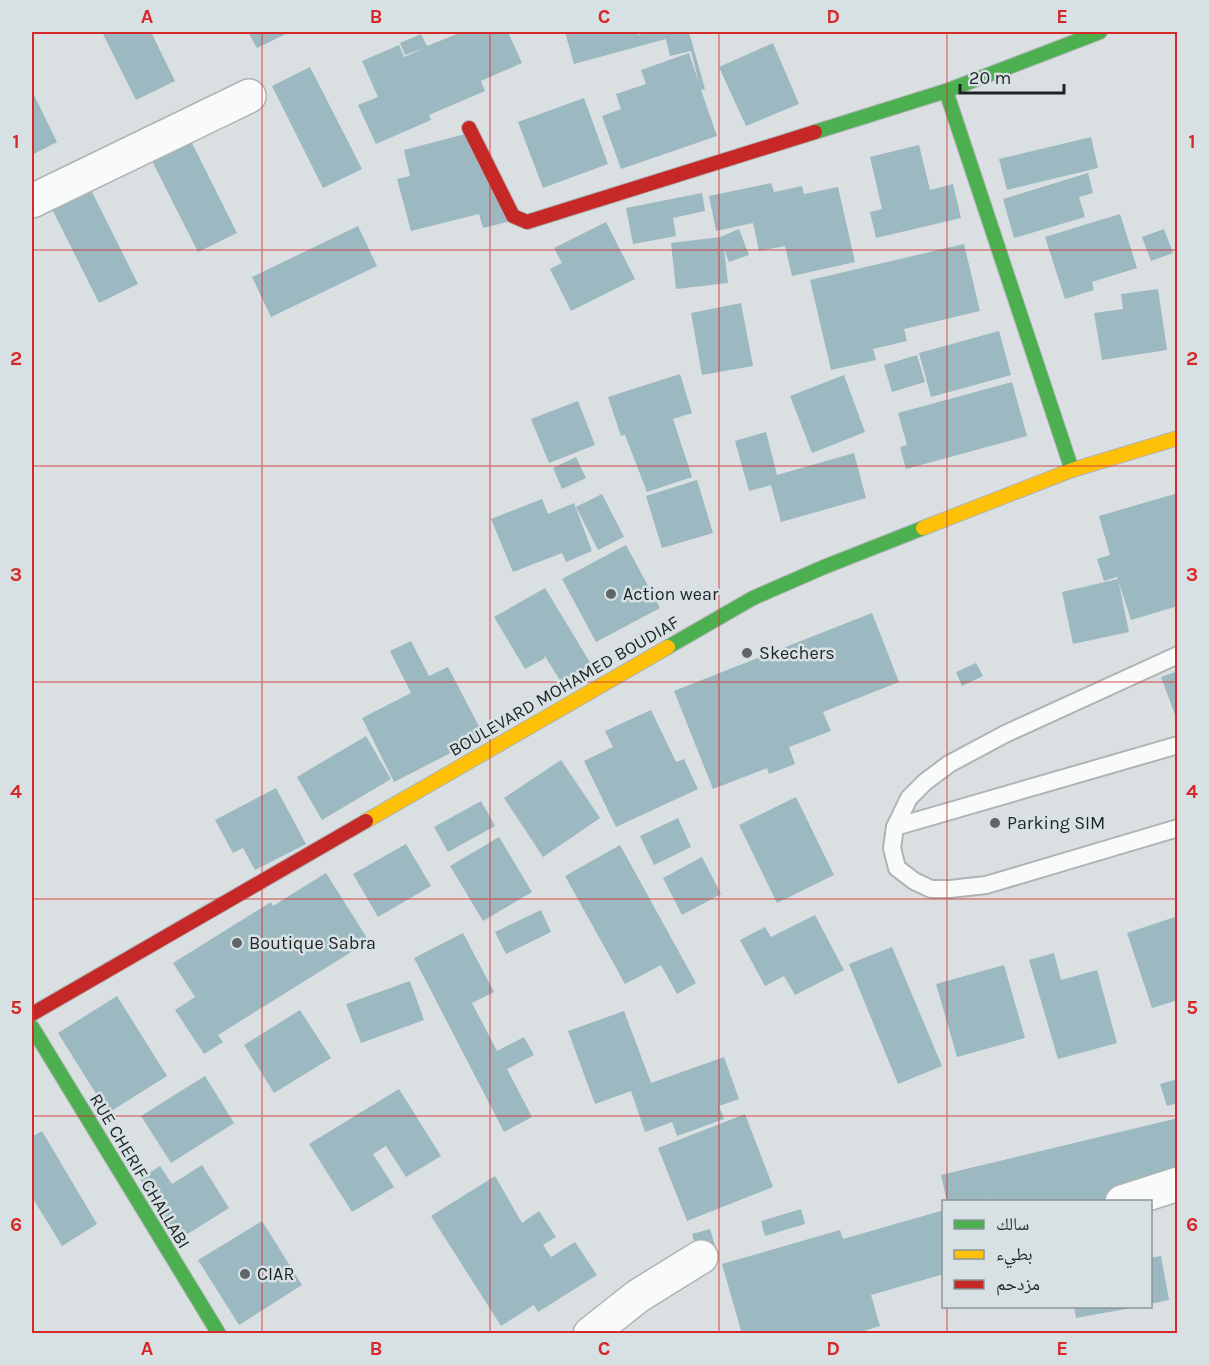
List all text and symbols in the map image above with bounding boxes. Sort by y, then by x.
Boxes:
text: A [141,5,154,28]
text: B [370,5,382,28]
text: C [598,5,610,28]
text: D [826,5,840,28]
text: E [1056,5,1068,28]
scale bar [960,57,1064,95]
text: 20 m [969,67,1011,89]
text: 1 [12,130,20,153]
text: 1 [1188,130,1196,153]
text: 2 [10,347,22,370]
text: 2 [1186,347,1198,370]
text: 3 [10,563,22,586]
text: 3 [1186,563,1198,586]
place label: Action wear [623,583,719,605]
marker: Action wear [604,587,618,601]
street label: BOULEVARD MOHAMED BOUDIAF [445,611,683,761]
place label: Skechers [759,642,835,664]
marker: Skechers [740,646,754,660]
text: 4 [10,780,22,803]
text: 4 [1186,780,1198,803]
place label: Parking SIM [1007,812,1105,834]
marker: Parking SIM [988,816,1002,830]
place label: Boutique Sabra [249,932,376,954]
marker: Boutique Sabra [230,936,244,950]
text: 5 [10,996,22,1019]
text: 5 [1186,996,1198,1019]
street label: RUE CHERIF CHALLABI [85,1090,195,1252]
legend [942,1200,1152,1308]
text: 6 [10,1213,22,1236]
text: سالك [996,1213,1029,1235]
text: 6 [1186,1213,1198,1236]
text: بطيء [996,1243,1033,1269]
place label: CIAR [257,1263,294,1285]
marker: CIAR [238,1267,252,1281]
text: مزدحم [996,1273,1040,1296]
text: A [141,1337,154,1360]
text: B [370,1337,382,1360]
text: C [598,1337,610,1360]
text: D [826,1337,840,1360]
text: E [1056,1337,1068,1360]

